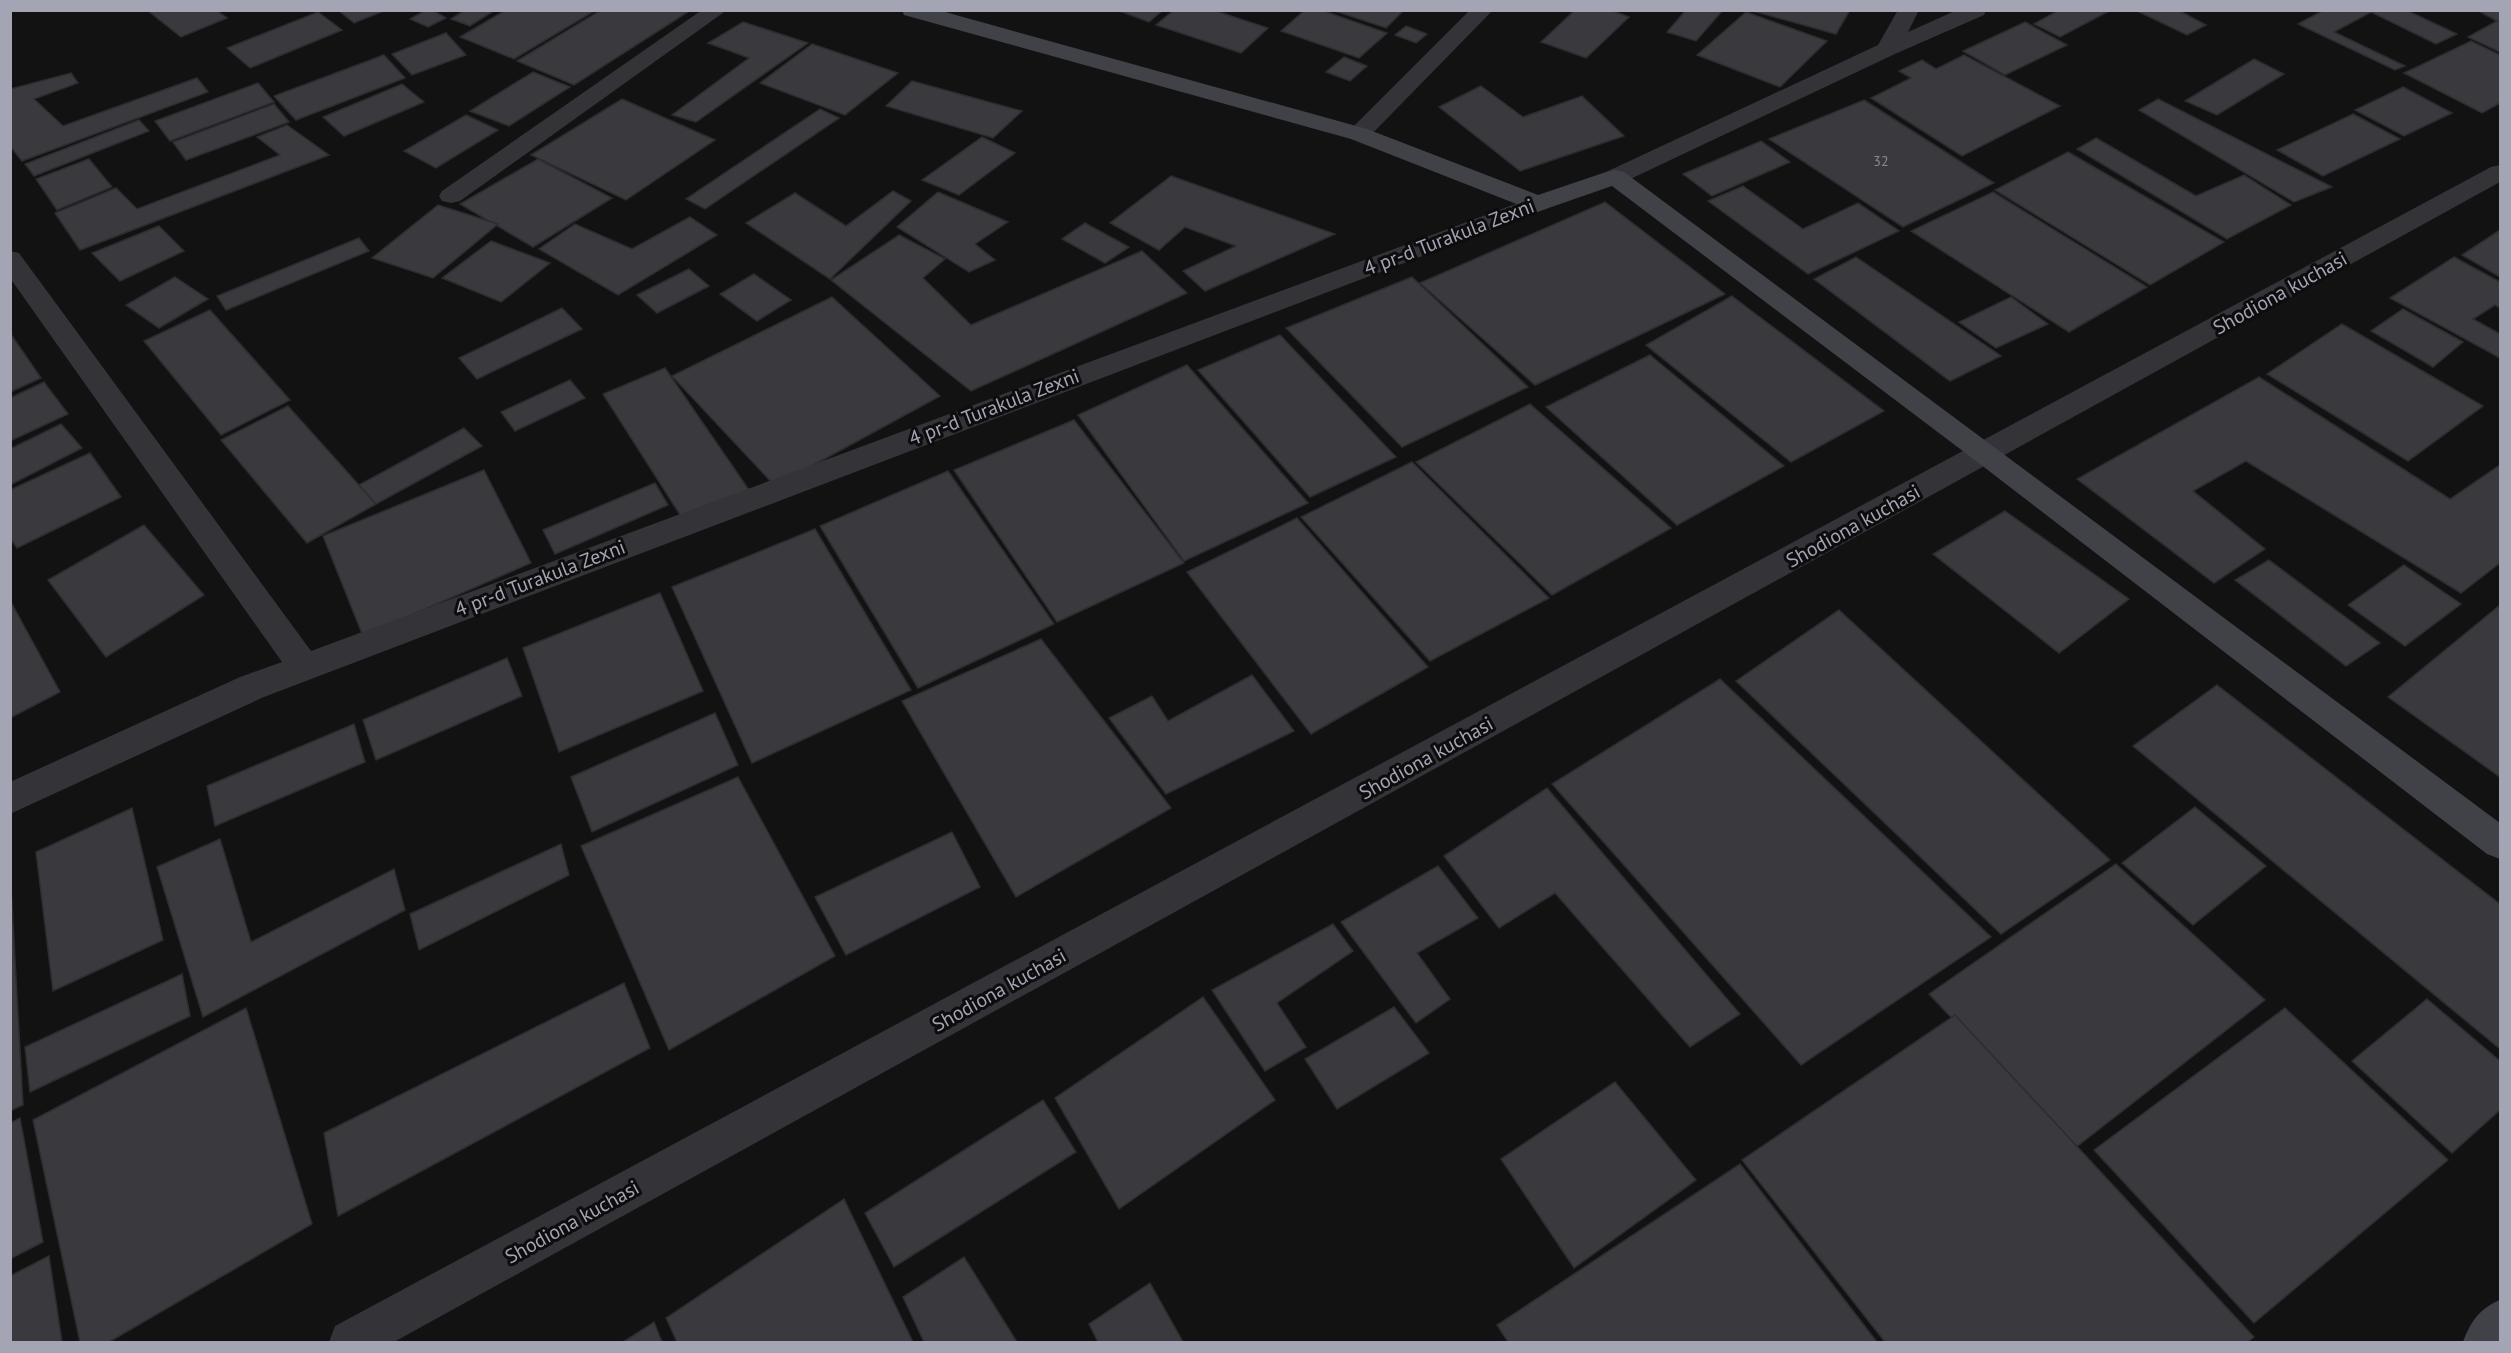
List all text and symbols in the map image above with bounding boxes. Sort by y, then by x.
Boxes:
house number: 32 [1873,152,1889,170]
street label: 4 pr-d Turakula Zexni [1360,193,1538,281]
street label: Shodiona kuchasi [2208,245,2352,341]
street label: 4 pr-d Turakula Zexni [905,363,1083,451]
street label: Shodiona kuchasi [1781,478,1925,574]
street label: 4 pr-d Turakula Zexni [451,534,629,622]
street label: Shodiona kuchasi [1354,710,1498,806]
street label: Shodiona kuchasi [927,942,1071,1038]
street label: Shodiona kuchasi [500,1174,644,1270]

